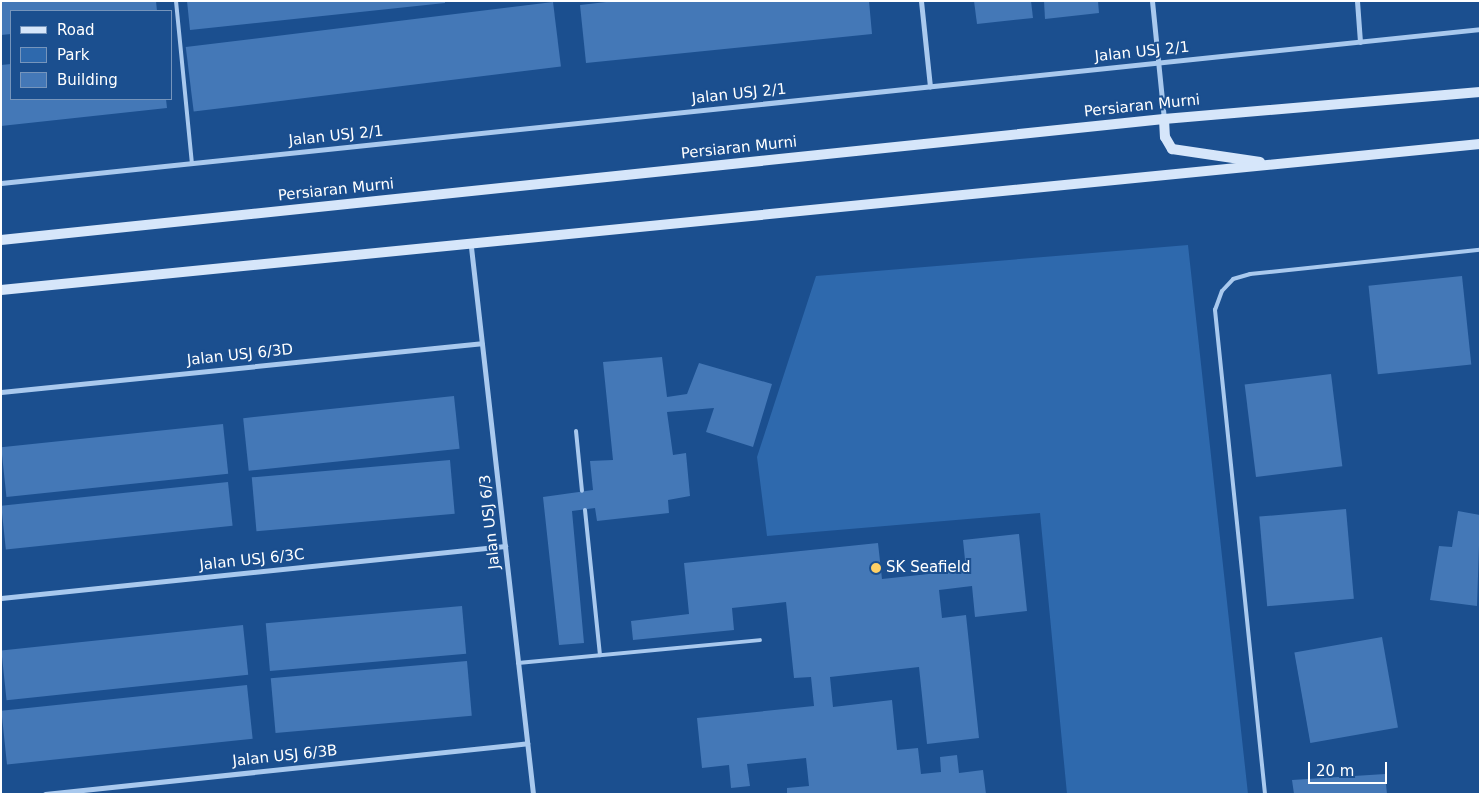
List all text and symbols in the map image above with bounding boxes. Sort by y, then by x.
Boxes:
legend [10,10,172,100]
text: Road [57,21,95,39]
street label: Jalan USJ 2/1 [1094,38,1190,66]
text: Park [57,46,89,64]
text: Building [57,71,118,89]
street label: Jalan USJ 2/1 [691,80,787,108]
street label: Persiaran Murni [1083,91,1201,121]
street label: Jalan USJ 2/1 [288,122,384,150]
street label: Persiaran Murni [680,133,798,163]
street label: Persiaran Murni [277,175,395,205]
street label: Jalan USJ 6/3D [186,340,294,370]
street label: Jalan USJ 6/3 [476,474,504,570]
street label: Jalan USJ 6/3C [199,546,305,574]
place label: SK Seafield [886,559,970,577]
marker: SK Seafield [870,562,882,574]
street label: Jalan USJ 6/3B [232,742,338,770]
scale bar [1311,752,1390,784]
text: 20 m [1316,762,1354,780]

